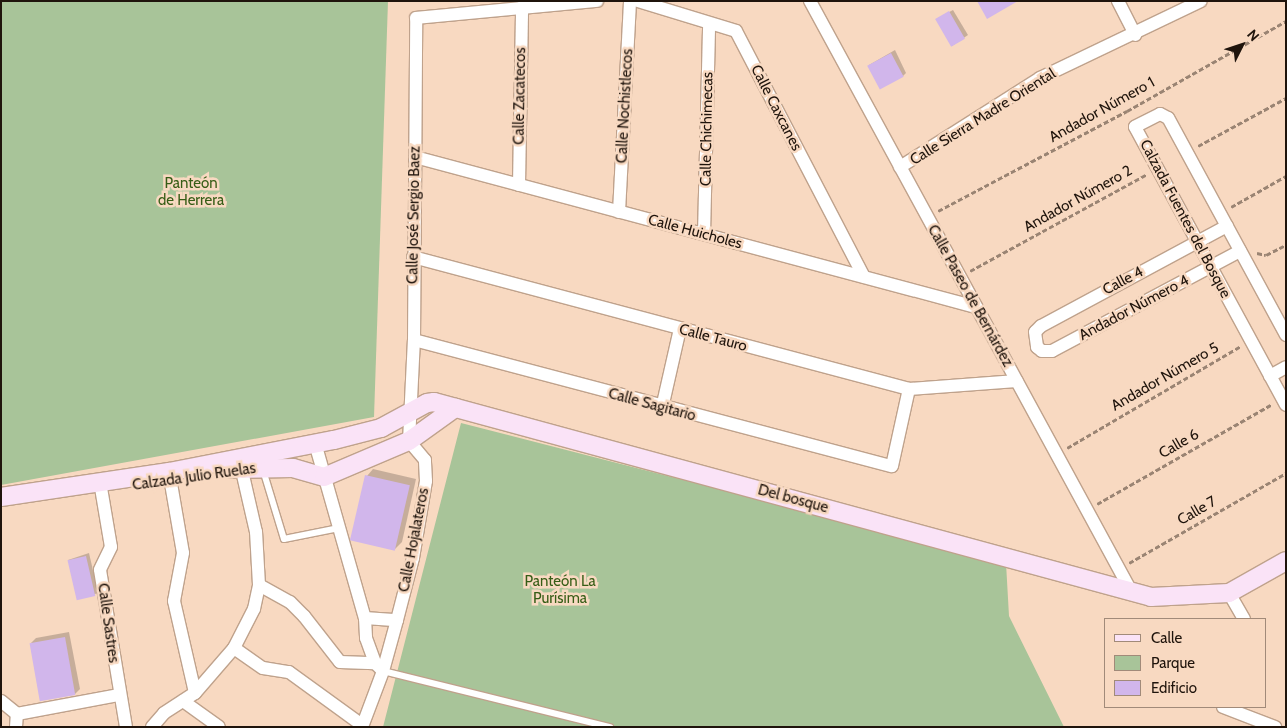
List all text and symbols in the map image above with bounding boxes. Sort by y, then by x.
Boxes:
north arrow [1217,20,1267,70]
text: N [1243,26,1263,45]
street label: Calle Zacatecos [510,47,530,145]
street label: Calle Nochistlecos [613,48,637,164]
street label: Calle Caxcanes [747,62,805,154]
street label: Calle Sierra Madre Oriental [907,65,1059,169]
street label: Calle Chichimecas [697,72,717,186]
street label: Andador Número 1 [1046,74,1158,146]
street label: Calzada Fuentes del Bosque [1136,137,1234,301]
street label: Calle José Sergio Baez [404,146,424,284]
street label: Andador Número 2 [1021,162,1135,236]
park label: Panteón de Herrera [158,174,224,209]
street label: Calle Huicholes [646,211,744,253]
street label: Calle Paseo de Bernárdez [923,222,1017,370]
street label: Calle 4 [1100,263,1146,299]
street label: Andador Número 4 [1076,271,1192,345]
street label: Calle Tauro [677,320,749,356]
street label: Andador Número 5 [1108,339,1222,415]
street label: Calle Sagitario [606,385,698,425]
street label: Calle 6 [1156,425,1202,463]
street label: Calzada Julio Ruelas [131,459,257,495]
street label: Del bosque [756,481,830,517]
street label: Calle Hojalateros [395,486,433,594]
street label: Calle 7 [1174,493,1220,529]
park label: Panteón La Purísima [524,572,596,607]
street label: Calle Sastres [94,582,122,664]
legend [1104,618,1267,708]
text: Calle [1151,629,1182,647]
text: Parque [1151,654,1195,672]
text: Edificio [1151,679,1197,697]

